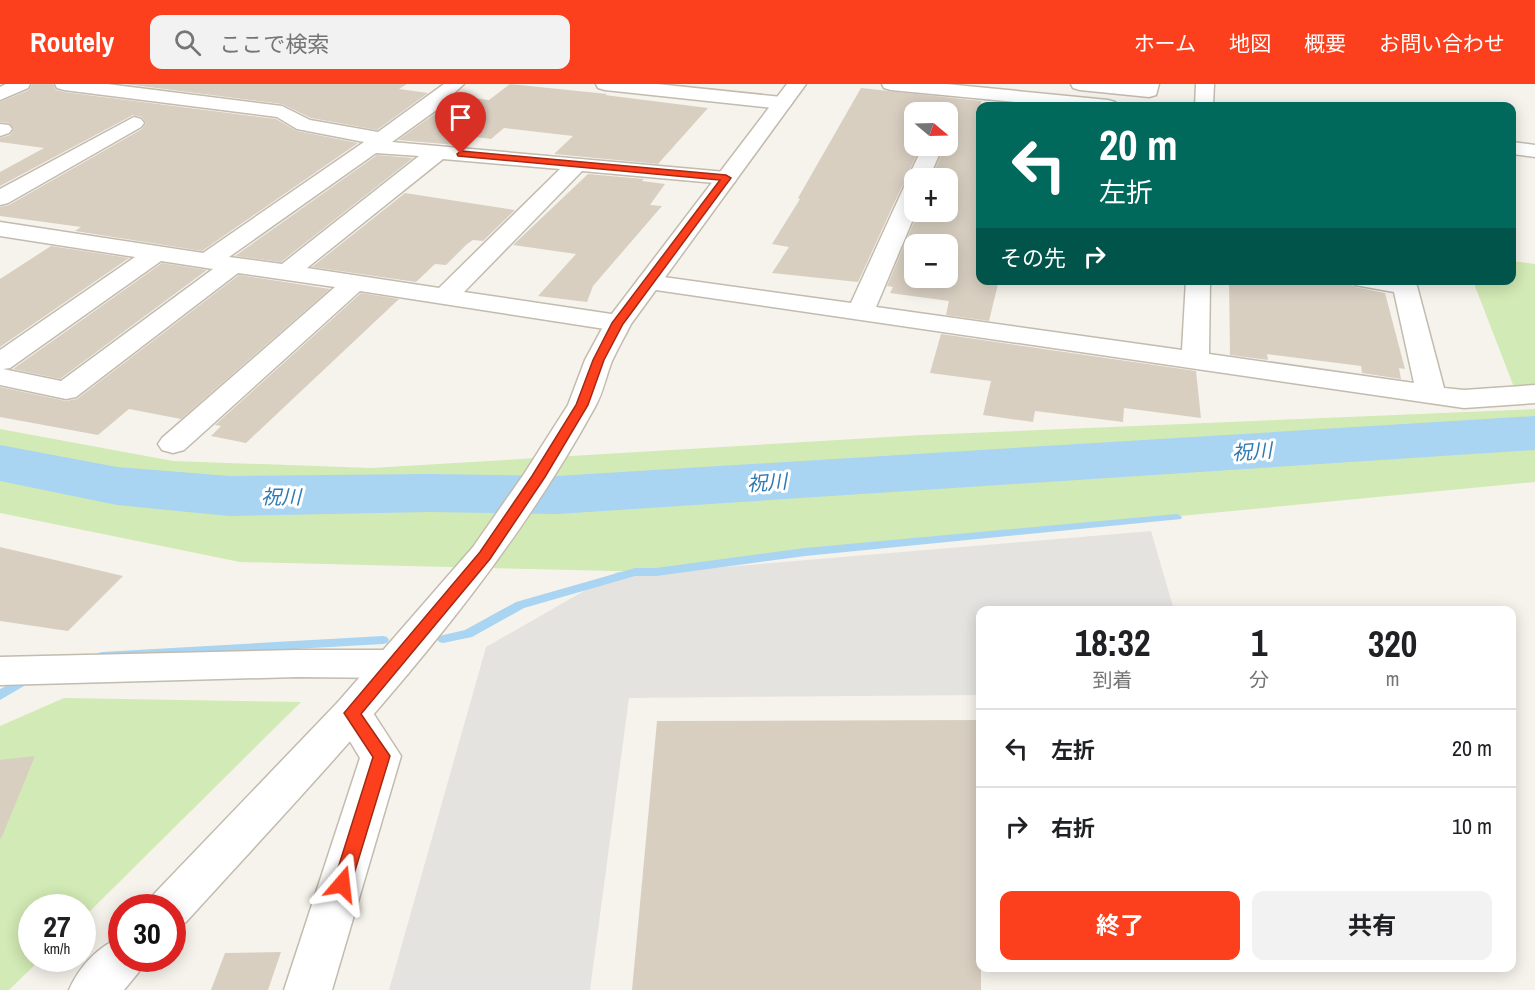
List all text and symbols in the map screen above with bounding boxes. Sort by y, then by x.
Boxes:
search box [150,15,570,69]
text: Routely [30,23,114,61]
icon: search [171,26,204,59]
text: ここで検索 [219,29,329,59]
text: ホーム [1134,29,1196,58]
text: 地図 [1229,29,1271,58]
text: 概要 [1304,29,1346,58]
text: お問い合わせ [1379,29,1505,58]
pin [435,92,486,154]
icon: arrive [444,101,477,134]
north arrow [904,102,958,156]
map controls [904,102,958,288]
text: 20 m [1099,117,1178,173]
icon: left [1000,126,1078,204]
button: + [904,168,958,222]
text: 左折 [1099,174,1153,210]
button: − [904,234,958,288]
icon: right [1078,240,1111,273]
text: その先 [1000,243,1066,273]
water label: 祝川 [1231,436,1275,466]
water label: 祝川 [746,467,790,497]
water label: 祝川 [261,483,303,510]
text: 18:32 [1075,619,1150,667]
text: 1 [1251,619,1267,667]
text: 320 [1368,620,1417,668]
text: m [1386,665,1399,692]
text: 到着 [1093,666,1133,693]
text: 分 [1249,666,1269,693]
icon: left [1000,732,1033,765]
text: 20 m [1452,733,1492,763]
text: 左折 [1051,735,1095,765]
icon: right [1000,810,1033,843]
text: 10 m [1452,811,1492,841]
text: 右折 [1051,813,1095,843]
position arrow [310,852,374,916]
button: 終了 [1000,891,1240,960]
button: 共有 [1252,891,1492,960]
speed limit sign: 30 [108,894,186,972]
text: 27 [43,906,71,946]
text: km/h [44,938,70,959]

